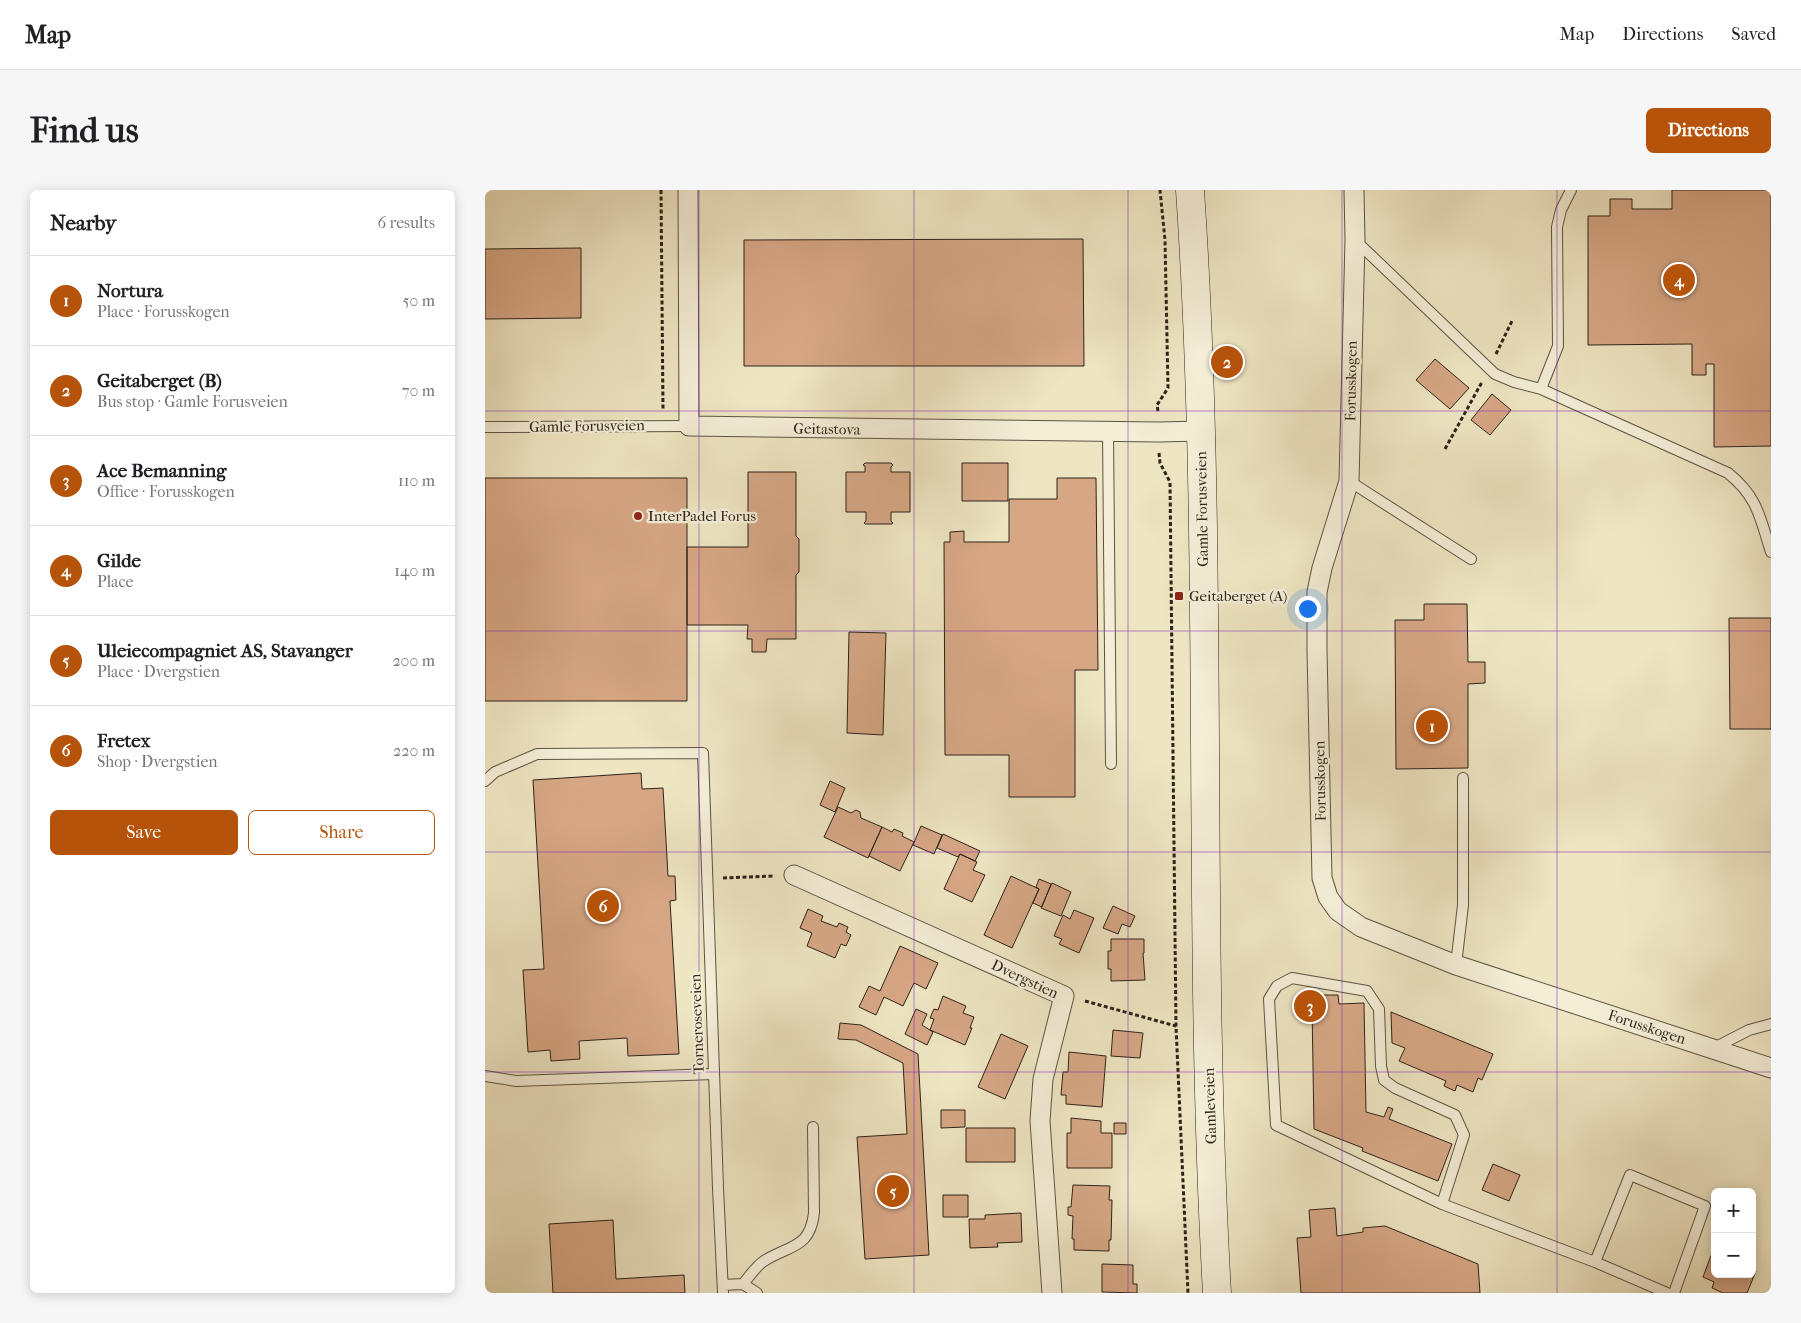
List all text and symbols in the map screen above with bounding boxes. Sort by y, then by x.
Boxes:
text: Map [25,21,71,49]
text: Map [1560,24,1594,45]
text: Directions [1622,24,1703,45]
text: Saved [1731,24,1776,45]
button: Directions [1646,108,1771,153]
text: Find us [30,110,139,151]
text: Nearby [50,211,116,235]
text: 6 results [377,213,435,232]
pin: 4 [1663,261,1695,299]
text: Nortura [97,280,163,302]
text: 1 [63,291,69,310]
text: 50 m [403,291,435,310]
text: Place · Forusskogen [97,302,230,321]
street label: Forusskogen [1341,340,1361,422]
pin: 2 [1211,343,1243,381]
text: Geitaberget (B) [97,370,222,392]
text: 2 [62,381,70,400]
text: 70 m [402,381,435,400]
text: Bus stop · Gamle Forusveien [97,392,288,411]
street label: Gamle Forusveien [529,416,645,436]
street label: Geitastova [793,419,862,439]
street label: Gamle Forusveien [1192,451,1212,567]
text: Ace Bemanning [97,460,226,482]
text: 3 [63,471,69,490]
text: 110 m [398,471,435,490]
text: Office · Forusskogen [97,482,235,501]
place label: InterPadel Forus [648,507,757,525]
marker: InterPadel Forus [632,510,644,522]
text: Gilde [97,550,141,572]
text: 4 [61,561,71,580]
text: 140 m [394,561,435,580]
text: Place [97,572,133,591]
place label: Geitaberget (A) [1189,587,1287,605]
marker: Geitaberget (A) [1173,590,1185,602]
your location [1295,596,1321,622]
text: Uleiecompagniet AS, Stavanger [97,640,353,662]
text: 5 [63,651,69,670]
text: 200 m [392,651,435,670]
text: Place · Dvergstien [97,662,220,681]
pin: 1 [1416,707,1448,745]
text: Fretex [97,730,151,752]
street label: Forusskogen [1310,740,1330,822]
text: 6 [62,741,70,760]
text: 220 m [393,741,435,760]
text: Shop · Dvergstien [97,752,218,771]
button: Save [50,810,238,855]
button: Share [248,810,435,855]
pin: 6 [587,887,619,925]
street label: Dvergstien [989,956,1062,1002]
street label: Torneroseveien [686,973,708,1075]
pin: 3 [1294,987,1326,1025]
street label: Forusskogen [1606,1006,1688,1048]
street label: Gamleveien [1200,1067,1220,1145]
pin: 5 [877,1172,909,1210]
map controls [1711,1188,1756,1278]
button: + [1711,1188,1756,1233]
button: − [1711,1233,1756,1278]

